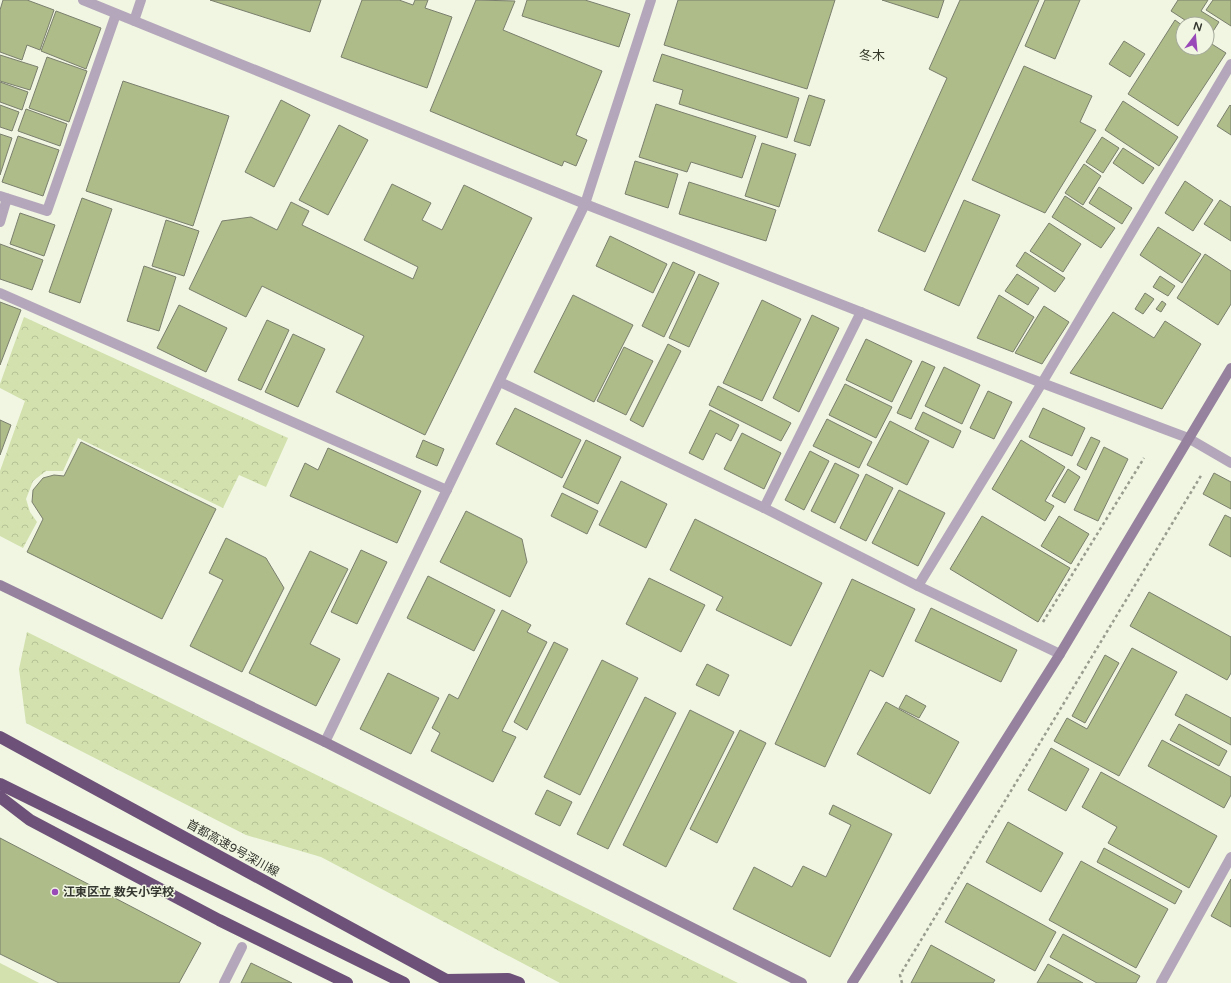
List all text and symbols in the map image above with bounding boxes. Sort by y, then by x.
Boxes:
north arrow [1175,16,1215,56]
text: N [1192,19,1204,34]
district label: 冬木 [859,48,885,64]
street label: 首都高速9号深川線 [184,817,282,879]
place label: 江東区立 数矢小学校 [63,885,174,899]
marker: 江東区立 数矢小学校 [50,887,60,897]

